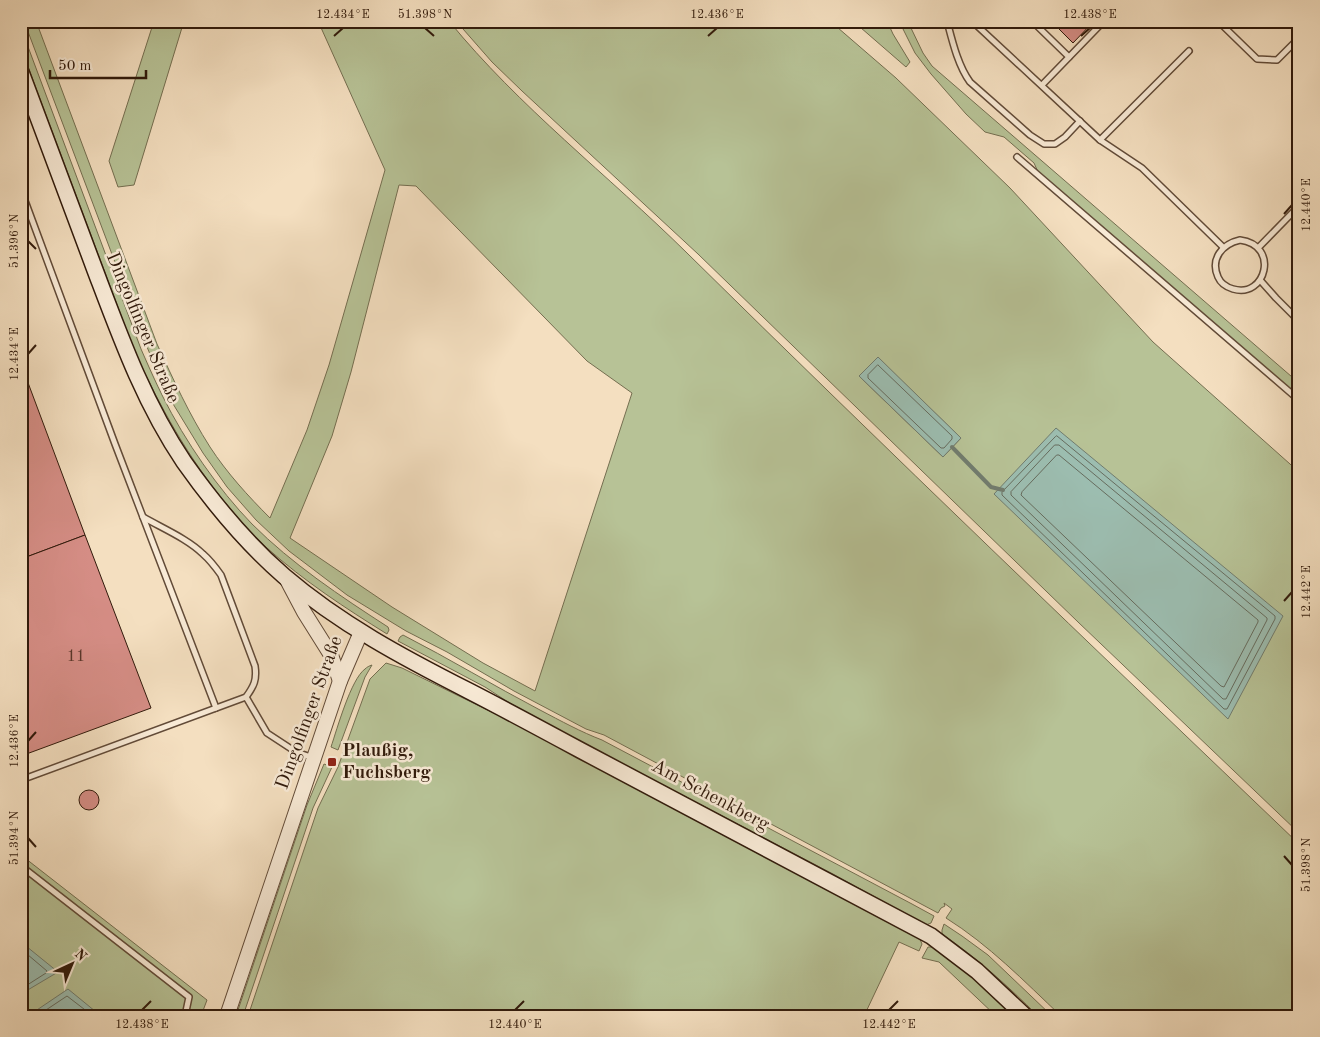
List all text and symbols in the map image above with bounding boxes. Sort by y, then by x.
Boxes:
text: 51.398°N [398,8,452,21]
text: 12.434°E [316,9,370,21]
text: 12.436°E [690,9,744,21]
text: 12.438°E [1063,9,1117,21]
scale bar [50,48,146,80]
text: 50 m [58,59,92,74]
text: 12.440°E [1301,178,1313,232]
text: 51.396°N [8,214,21,268]
street label: Dingolfinger Straße [102,250,182,406]
text: 12.434°E [9,327,21,381]
text: 12.442°E [1301,565,1313,619]
street label: Dingolfinger Straße [273,634,347,792]
house number: 11 [67,649,85,665]
text: 12.436°E [9,714,21,768]
place label: Plaußig, Fuchsberg [342,742,431,783]
marker: Plaußig, Fuchsberg [326,756,338,768]
street label: Am Schenkberg [648,757,773,835]
text: 51.394°N [8,811,21,865]
text: 51.398°N [1300,838,1313,892]
north arrow [48,940,98,990]
text: N [72,947,89,964]
text: 12.438°E [115,1019,169,1031]
text: 12.440°E [488,1019,542,1031]
text: 12.442°E [862,1019,916,1031]

